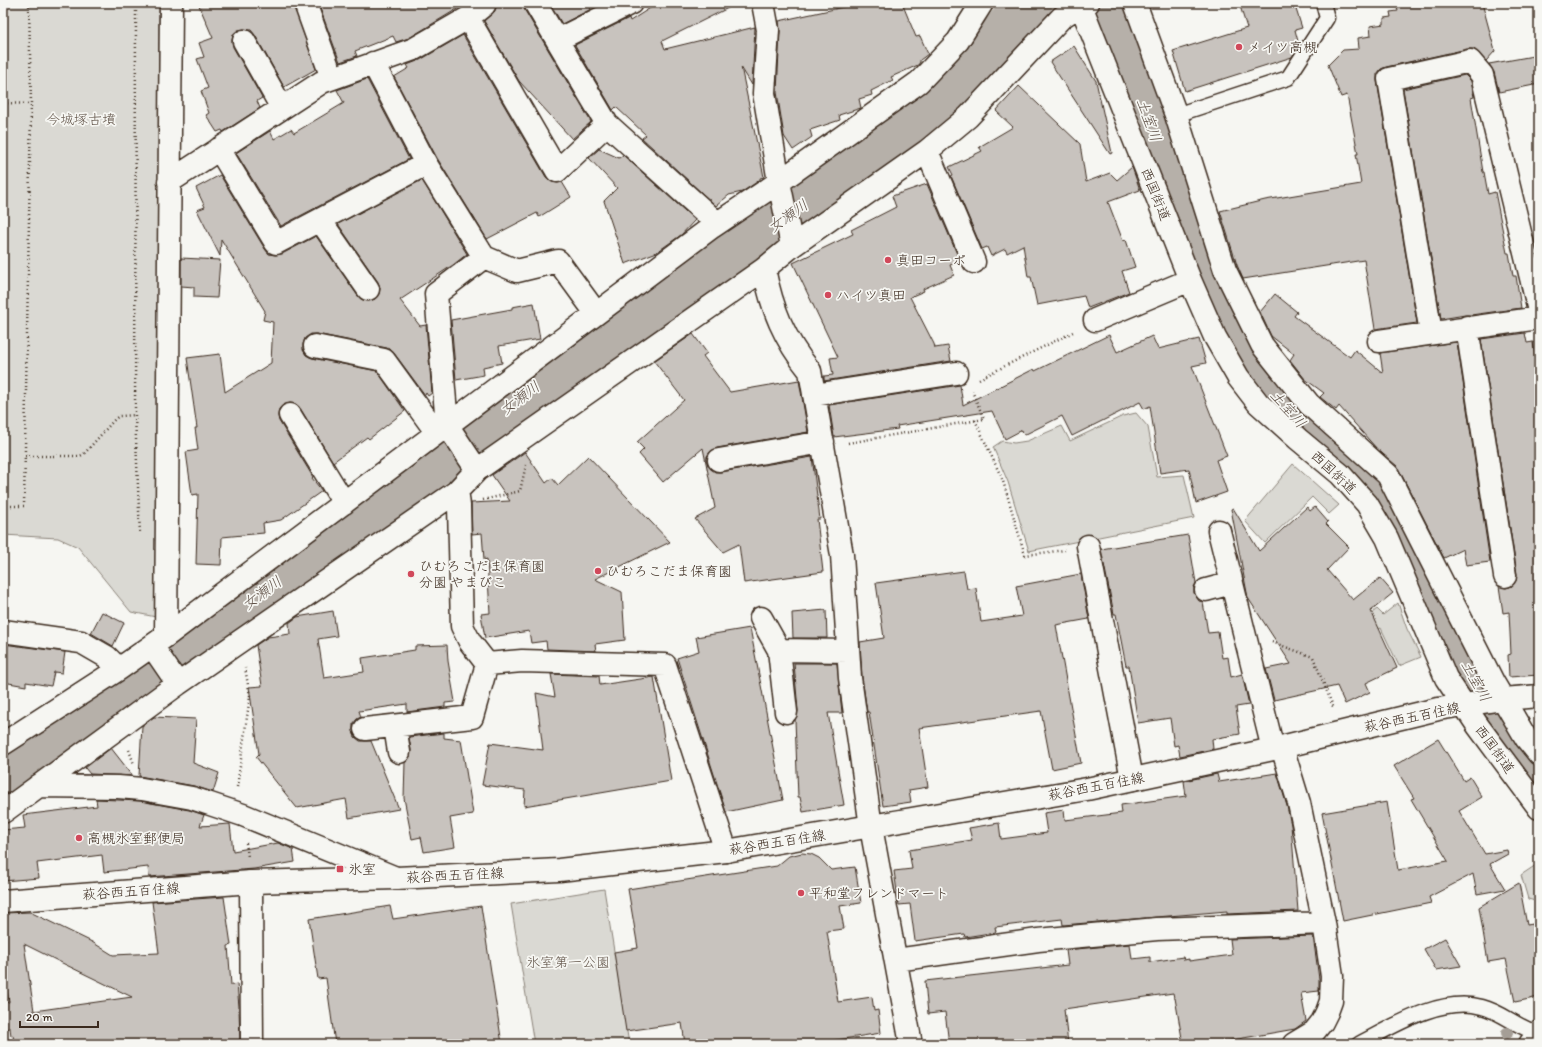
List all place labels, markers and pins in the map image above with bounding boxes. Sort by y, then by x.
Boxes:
place label: メイツ高槻 [1247,39,1318,56]
marker: メイツ高槻 [1234,42,1244,52]
place label: 真田コーポ [896,252,966,269]
marker: 真田コーポ [883,255,893,265]
place label: ハイツ真田 [836,287,906,304]
marker: ハイツ真田 [823,290,833,300]
place label: ひむろこだま保育園 分園 やまびこ [419,558,545,591]
place label: ひむろこだま保育園 [606,563,732,580]
marker: ひむろこだま保育園 [593,566,603,576]
marker: ひむろこだま保育園 分園 やまびこ [406,569,416,579]
place label: 高槻氷室郵便局 [87,830,185,847]
marker: 高槻氷室郵便局 [74,833,84,843]
place label: 氷室 [348,861,376,878]
marker: 氷室 [335,864,345,874]
place label: 平和堂フレンドマート [809,885,949,902]
marker: 平和堂フレンドマート [796,888,806,898]

